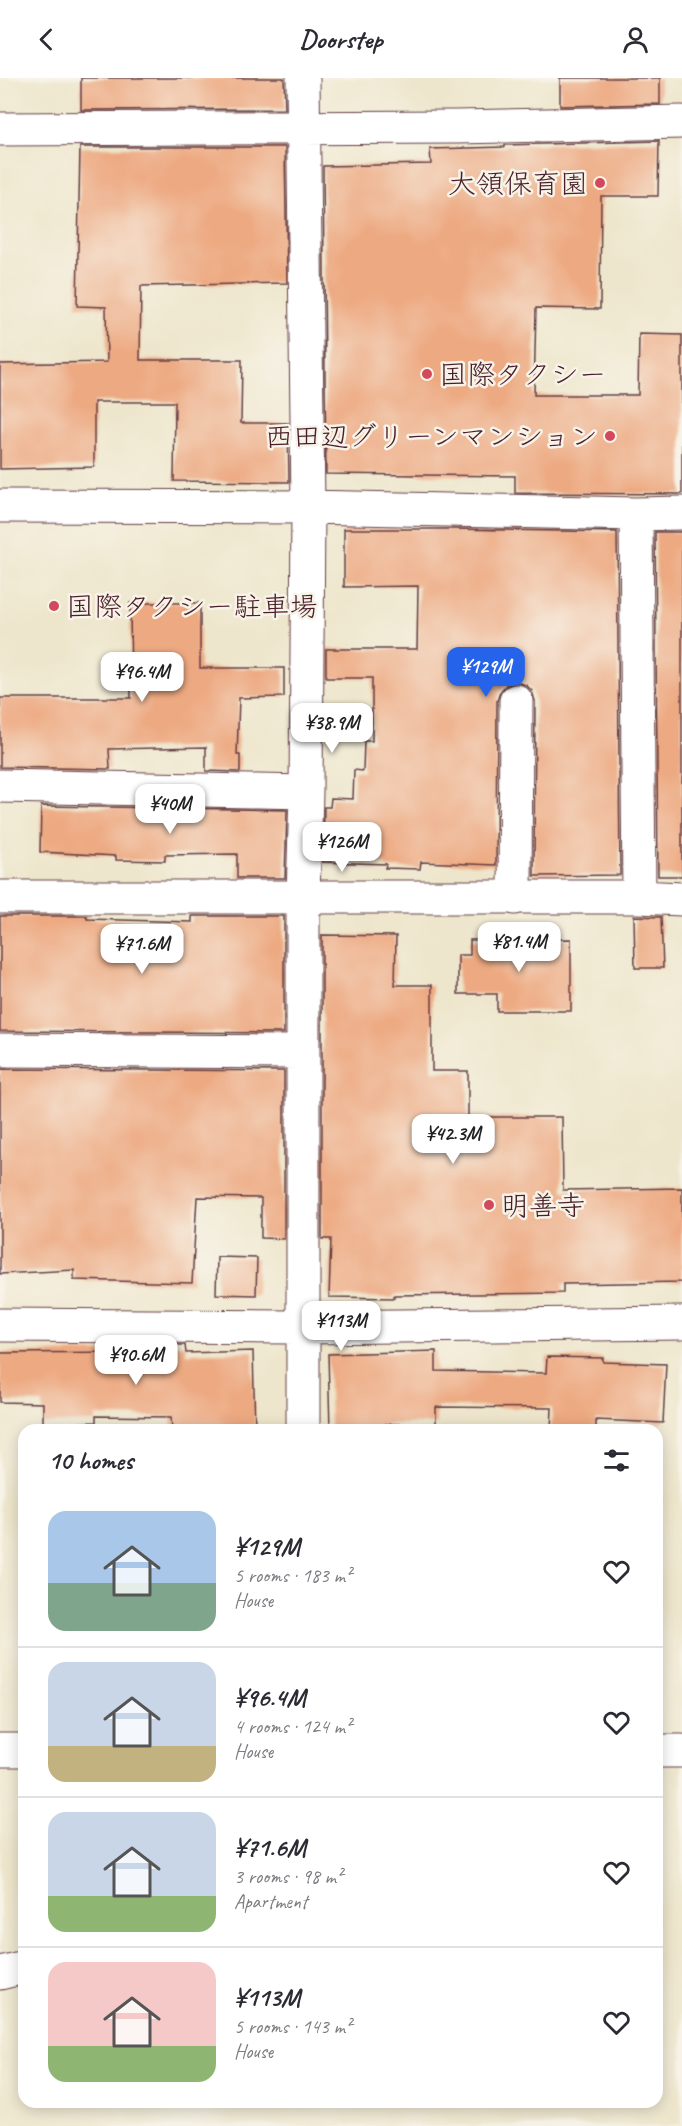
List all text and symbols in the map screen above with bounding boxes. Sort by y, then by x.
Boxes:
text: Doorstep [300,22,383,56]
icon: back [30,23,63,56]
icon: person [619,23,652,56]
place label: 大領保育園 [448,166,588,201]
marker: 大領保育園 [593,176,607,190]
place label: 国際タクシー [439,357,606,392]
marker: 国際タクシー [420,367,434,381]
place label: 西田辺グリーンマンション [265,419,598,454]
marker: 西田辺グリーンマンション [603,429,617,443]
place label: 国際タクシー駐車場 [66,589,317,624]
marker: 国際タクシー駐車場 [47,599,61,613]
pin: ¥129M [444,647,528,698]
pin: ¥96.4M [93,652,191,703]
text: ¥129M [461,654,511,679]
text: ¥96.4M [115,659,169,684]
pin: ¥38.9M [283,703,381,754]
text: ¥38.9M [305,710,359,735]
pin: ¥40M [134,784,206,835]
text: ¥40M [149,791,191,816]
pin: ¥126M [300,822,384,873]
text: ¥126M [317,829,368,854]
pin: ¥81.4M [470,922,568,973]
pin: ¥71.6M [93,924,191,975]
text: ¥81.4M [492,929,546,954]
text: ¥71.6M [115,931,169,956]
pin: ¥42.3M [404,1114,502,1165]
text: ¥42.3M [426,1121,480,1146]
place label: 明善寺 [501,1188,585,1223]
marker: 明善寺 [482,1198,496,1212]
pin: ¥113M [299,1301,383,1352]
text: ¥113M [316,1308,366,1333]
pin: ¥90.6M [87,1335,185,1386]
text: ¥90.6M [109,1342,163,1367]
text: 10 homes [48,1444,133,1477]
icon: filters [600,1444,633,1477]
text: ¥129M [234,1530,299,1563]
icon: home [96,1535,168,1607]
icon: heart [600,1555,633,1588]
text: 5 rooms · 183 m² [234,1563,351,1588]
text: House [234,1588,273,1613]
text: ¥96.4M [234,1681,305,1714]
icon: home [96,1686,168,1758]
icon: heart [600,1706,633,1739]
text: 4 rooms · 124 m² [234,1714,351,1739]
text: House [234,1739,273,1764]
text: ¥71.6M [234,1831,305,1864]
icon: home [96,1836,168,1908]
icon: heart [600,1856,633,1889]
text: 3 rooms · 98 m² [234,1864,342,1889]
text: Apartment [234,1889,307,1914]
text: ¥113M [234,1981,300,2014]
icon: home [96,1986,168,2058]
icon: heart [600,2006,633,2039]
text: 5 rooms · 143 m² [234,2014,351,2039]
text: House [234,2039,273,2064]

